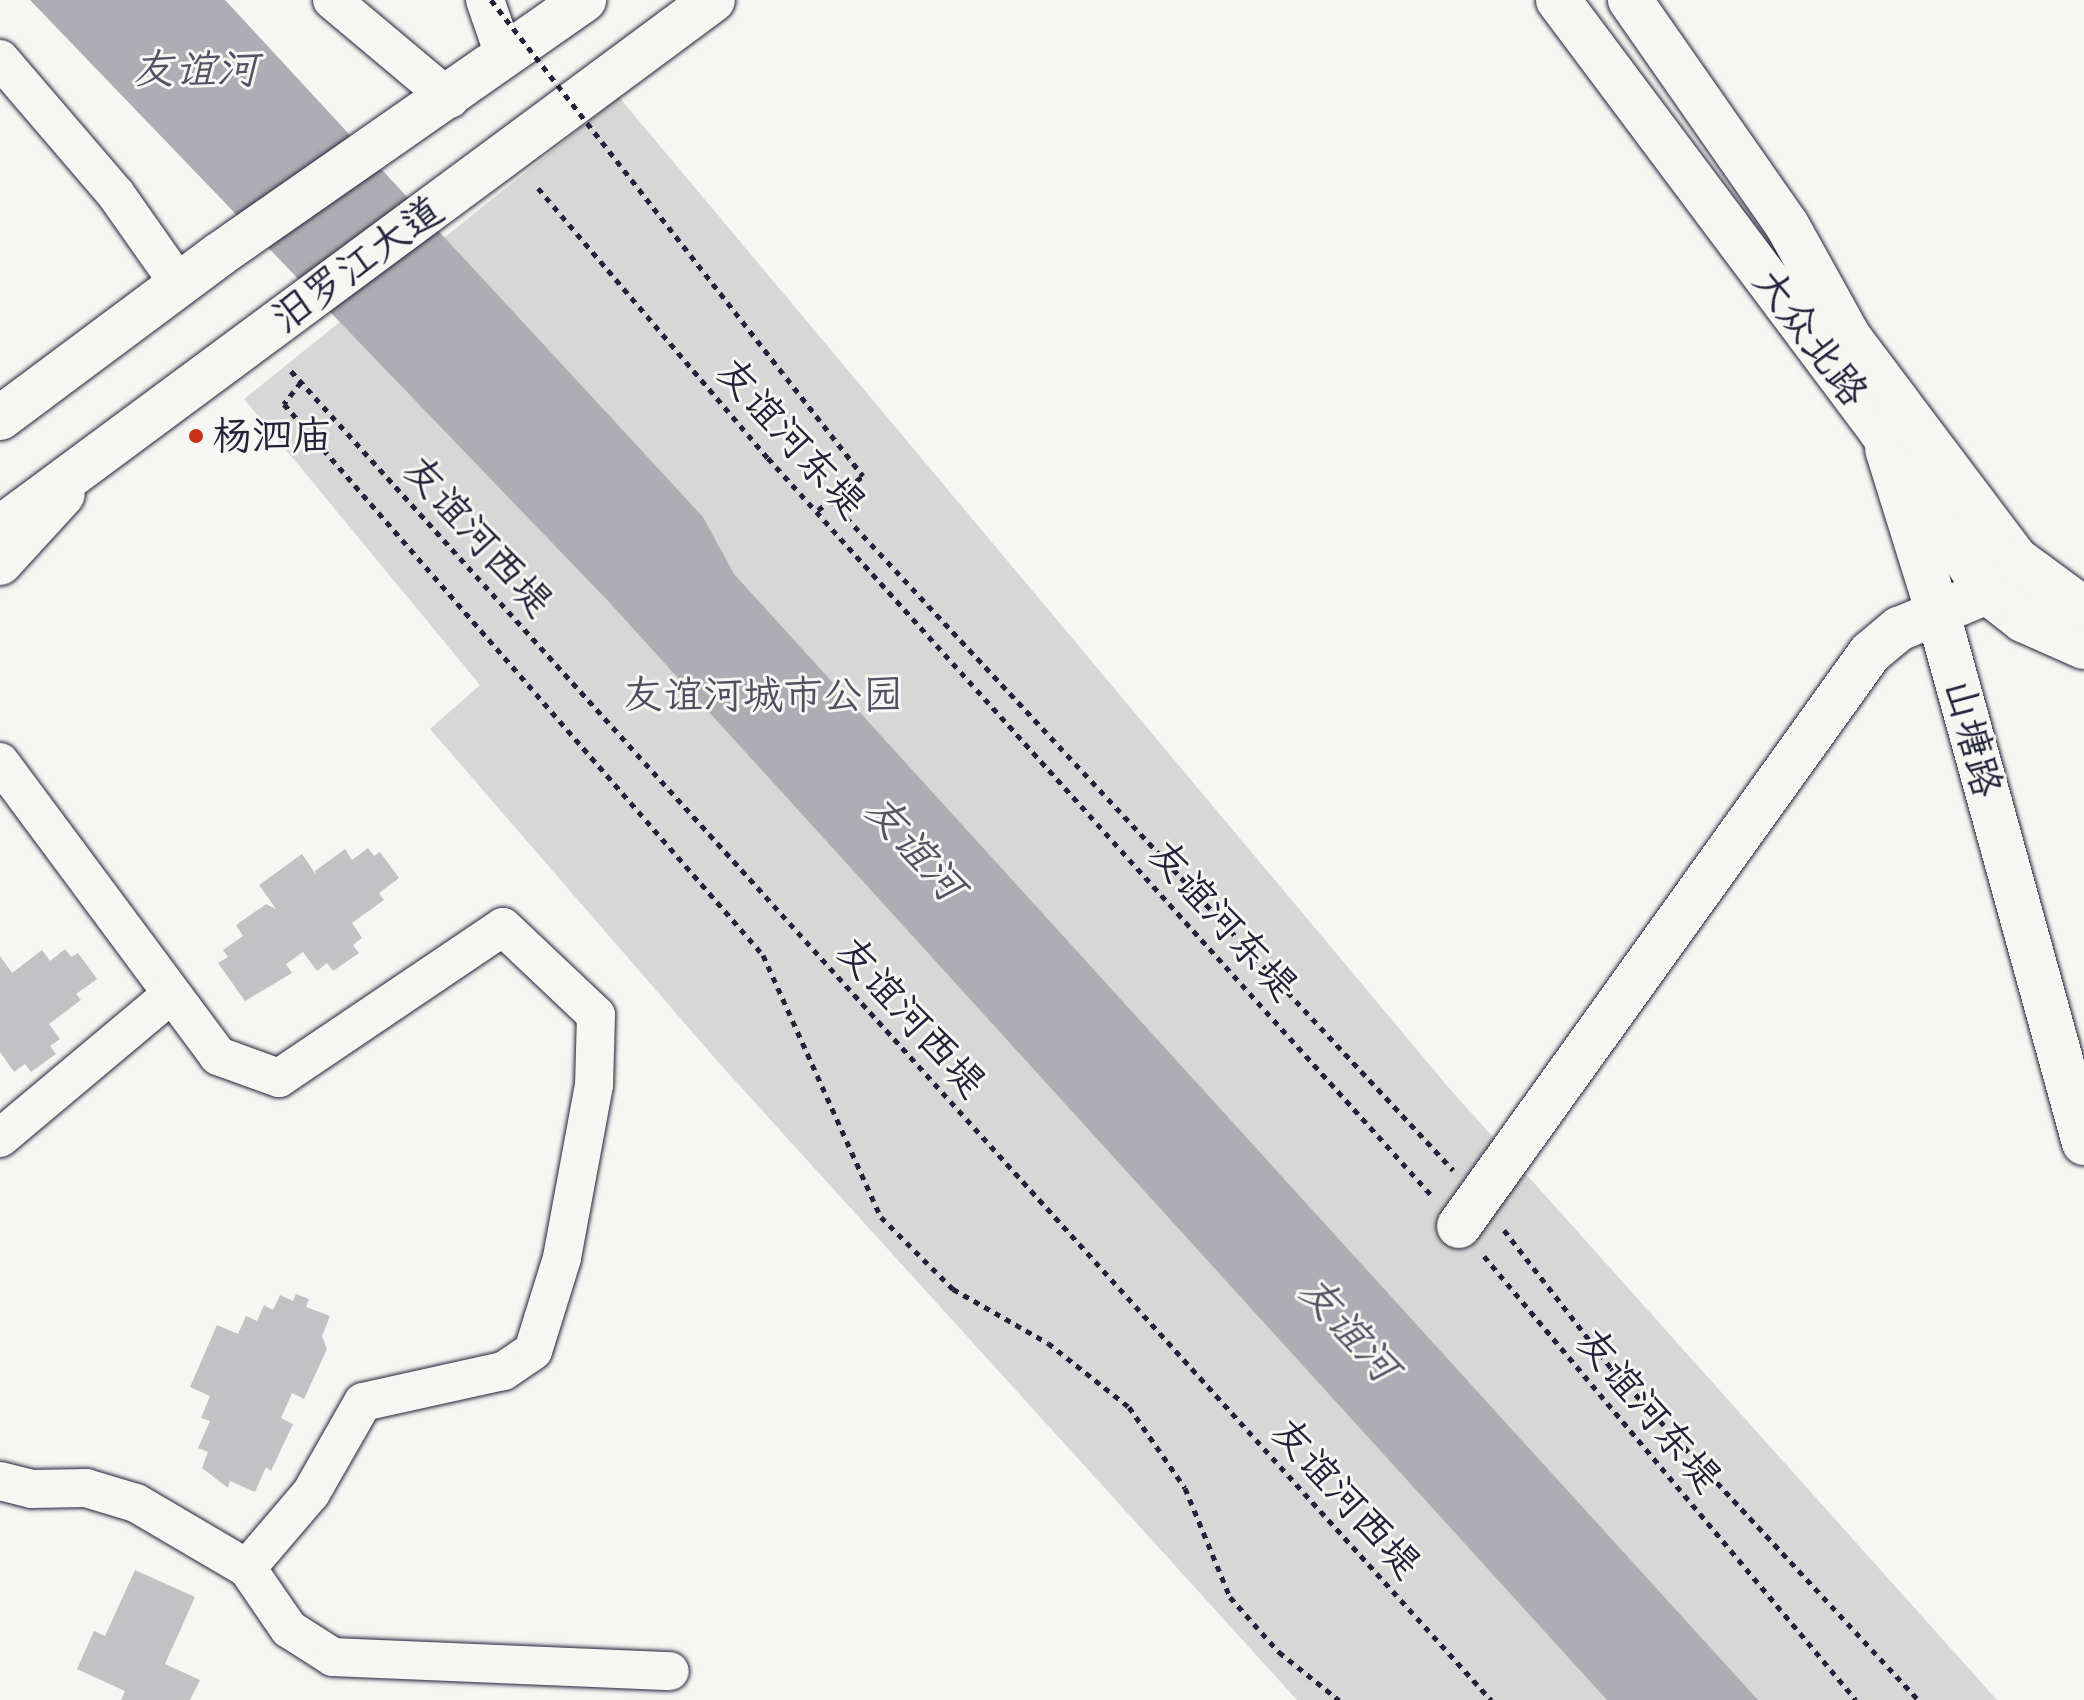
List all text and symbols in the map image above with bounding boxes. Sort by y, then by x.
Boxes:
water label: 友谊河 [132,45,258,95]
street label: 汨罗江大道 [262,186,452,342]
street label: 大众北路 [1744,259,1878,415]
street label: 友谊河东堤 [706,348,876,528]
place label: 杨泗庙 [212,412,332,460]
marker: 杨泗庙 [187,427,205,445]
street label: 友谊河西堤 [393,446,563,626]
park label: 友谊河城市公园 [623,671,903,719]
street label: 山塘路 [1934,674,2012,802]
water label: 友谊河 [853,784,975,912]
street label: 友谊河东堤 [1138,830,1308,1010]
street label: 友谊河西堤 [826,927,996,1107]
water label: 友谊河 [1287,1265,1409,1393]
street label: 友谊河东堤 [1566,1318,1732,1502]
street label: 友谊河西堤 [1261,1408,1431,1588]

